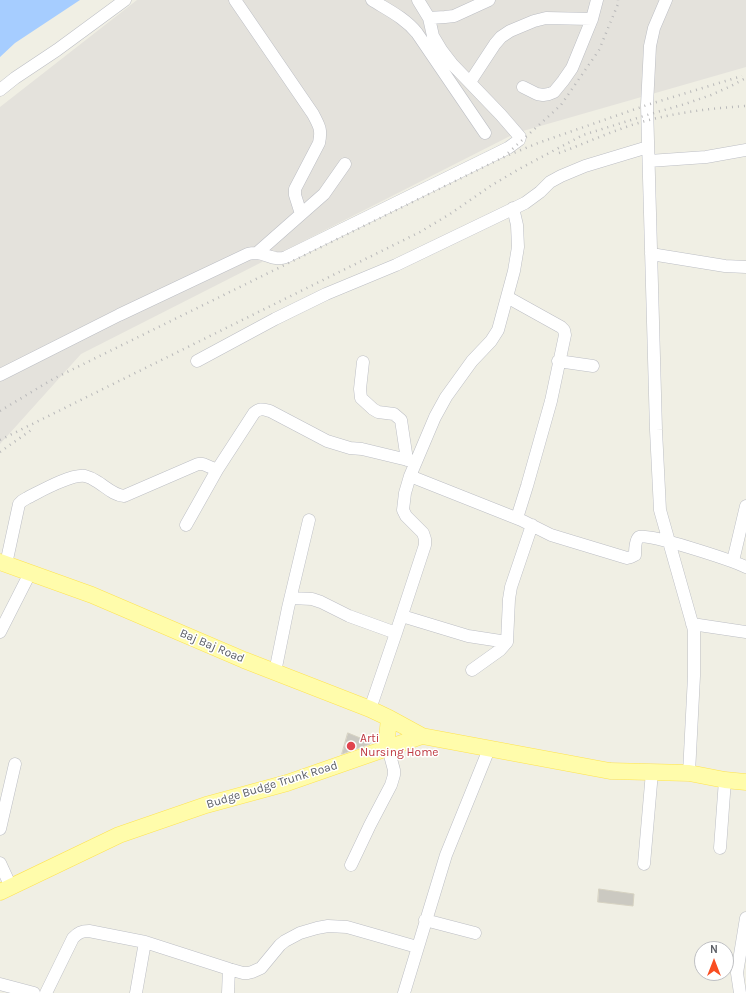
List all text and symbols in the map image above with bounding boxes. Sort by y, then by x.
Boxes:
street label: Baj Baj Road [177,626,247,666]
place label: Arti Nursing Home [360,732,439,760]
marker: Arti Nursing Home [345,740,357,752]
street label: Budge Budge Trunk Road [205,758,339,812]
north arrow [694,941,734,981]
text: N [710,943,718,956]

